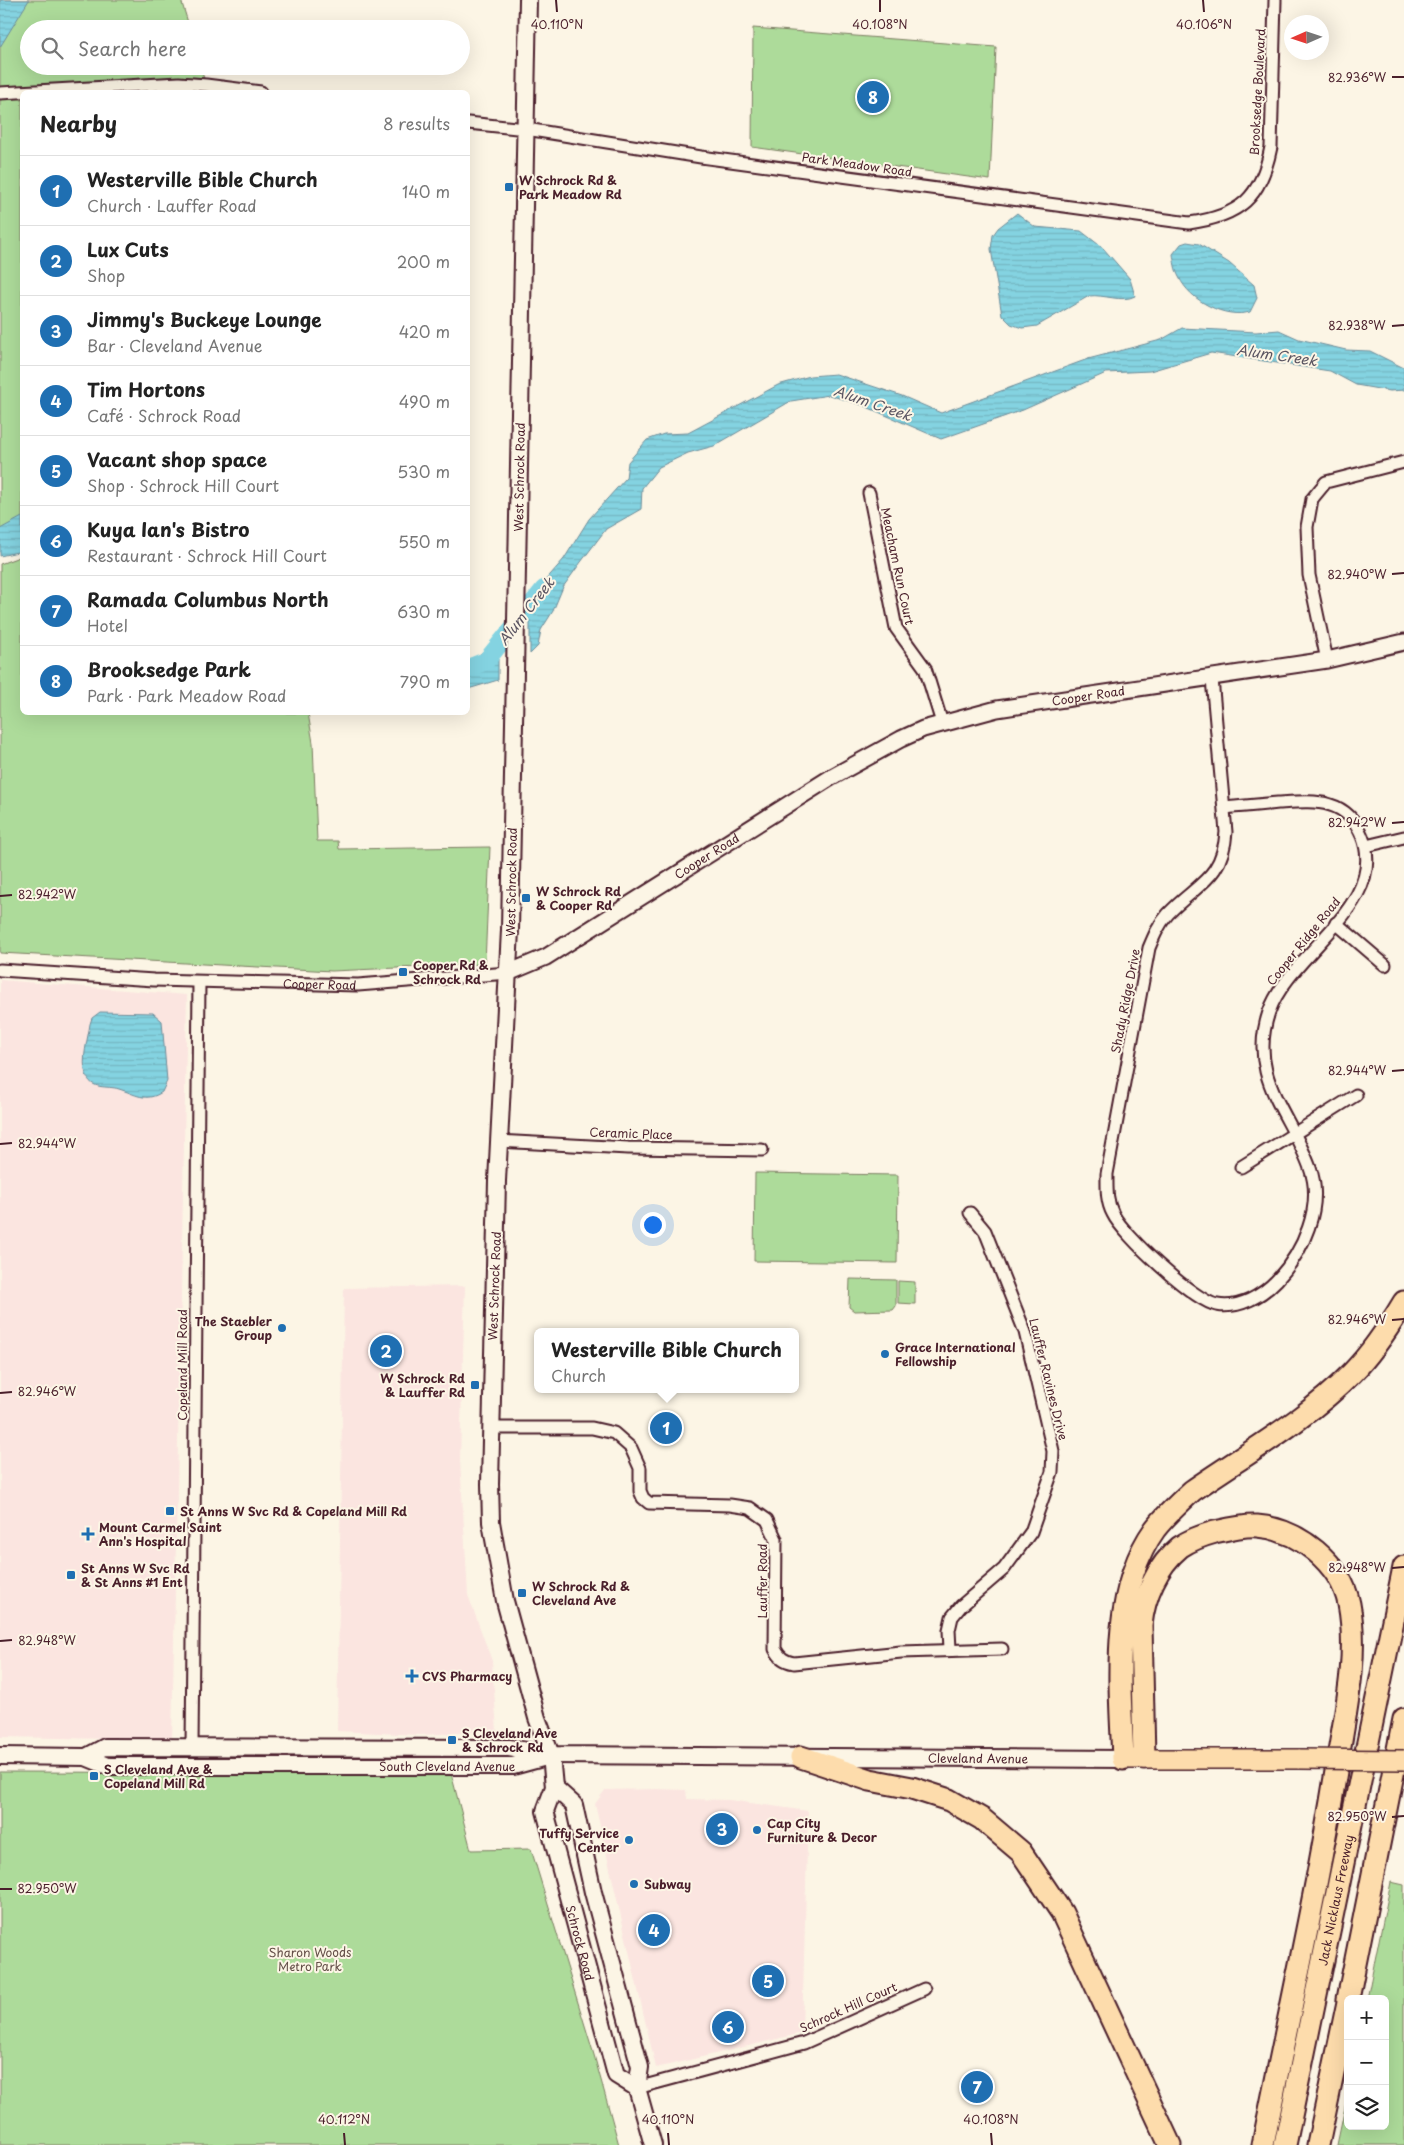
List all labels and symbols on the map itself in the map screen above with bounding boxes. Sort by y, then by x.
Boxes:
text: 40.110°N [531,15,583,33]
text: 40.108°N [852,15,908,33]
text: 40.106°N [1176,15,1232,33]
north arrow [1284,15,1329,60]
street label: Brooksedge Boulevard [1245,27,1269,156]
text: 82.936°W [1328,68,1387,86]
pin: 8 [857,78,889,116]
street label: Park Meadow Road [801,147,913,181]
place label: W Schrock Rd & Park Meadow Rd [519,171,622,203]
marker: W Schrock Rd & Park Meadow Rd [503,181,515,193]
text: 82.938°W [1328,316,1386,334]
water label: Alum Creek [1236,339,1320,371]
water label: Alum Creek [831,380,916,427]
street label: West Schrock Road [509,422,529,532]
street label: Meacham Run Court [877,506,919,626]
text: 82.940°W [1327,565,1387,583]
water label: Alum Creek [493,572,560,649]
street label: Cooper Road [1050,681,1126,710]
text: 82.942°W [1328,813,1387,831]
street label: West Schrock Road [501,827,521,937]
street label: Cooper Road [671,829,742,883]
place label: W Schrock Rd & Cooper Rd [536,882,621,914]
text: 82.942°W [18,885,77,903]
marker: W Schrock Rd & Cooper Rd [520,892,532,904]
street label: Cooper Ridge Road [1262,893,1344,989]
street label: Shady Ridge Drive [1106,947,1144,1055]
place label: Cooper Rd & Schrock Rd [413,956,489,988]
marker: Cooper Rd & Schrock Rd [397,966,409,978]
street label: Cooper Road [283,974,357,994]
text: 82.944°W [1328,1061,1387,1079]
street label: Ceramic Place [589,1123,673,1143]
text: 82.944°W [18,1134,77,1152]
your location [640,1212,666,1238]
street label: West Schrock Road [483,1231,505,1341]
street label: Copeland Mill Road [173,1309,191,1421]
text: 82.946°W [1328,1310,1387,1328]
place label: The Staebler Group [195,1312,273,1344]
street label: Lauffer Ravines Drive [1025,1316,1073,1442]
marker: The Staebler Group [276,1322,288,1334]
pin: 2 [370,1332,402,1370]
place label: Grace International Fellowship [895,1338,1015,1370]
marker: Grace International Fellowship [879,1348,891,1360]
place label: W Schrock Rd & Lauffer Rd [380,1369,465,1401]
marker: W Schrock Rd & Lauffer Rd [469,1379,481,1391]
text: 82.946°W [18,1382,77,1400]
pin: 1 [650,1409,682,1447]
place label: St Anns W Svc Rd & Copeland Mill Rd [180,1502,407,1520]
marker: St Anns W Svc Rd & Copeland Mill Rd [164,1505,176,1517]
place label: Mount Carmel Saint Ann's Hospital [99,1518,222,1550]
marker: Mount Carmel Saint Ann's Hospital [81,1527,95,1541]
street label: Lauffer Road [753,1543,771,1619]
text: 82.948°W [1328,1558,1386,1576]
place label: St Anns W Svc Rd & St Anns #1 Ent [81,1559,190,1591]
marker: St Anns W Svc Rd & St Anns #1 Ent [65,1569,77,1581]
place label: W Schrock Rd & Cleveland Ave [532,1577,630,1609]
marker: W Schrock Rd & Cleveland Ave [516,1587,528,1599]
text: 82.948°W [18,1631,76,1649]
place label: CVS Pharmacy [422,1667,512,1685]
marker: CVS Pharmacy [406,1670,418,1682]
place label: S Cleveland Ave & Schrock Rd [462,1724,558,1756]
marker: S Cleveland Ave & Schrock Rd [446,1734,458,1746]
street label: Cleveland Avenue [928,1749,1029,1767]
street label: South Cleveland Avenue [379,1757,516,1775]
place label: S Cleveland Ave & Copeland Mill Rd [104,1760,213,1792]
marker: S Cleveland Ave & Copeland Mill Rd [88,1770,100,1782]
text: 82.950°W [1327,1807,1387,1825]
pin: 3 [706,1810,738,1848]
place label: Cap City Furniture & Decor [767,1814,878,1846]
place label: Tuffy Service Center [539,1824,620,1856]
marker: Cap City Furniture & Decor [751,1824,763,1836]
street label: Jack Nicklaus Freeway [1313,1833,1358,1967]
marker: Tuffy Service Center [623,1834,635,1846]
place label: Subway [644,1875,691,1893]
marker: Subway [628,1878,640,1890]
text: 82.950°W [17,1879,77,1897]
street label: Schrock Road [562,1903,599,1983]
pin: 4 [638,1911,670,1949]
park label: Sharon Woods Metro Park [268,1943,352,1975]
pin: 5 [752,1962,784,2000]
street label: Schrock Hill Court [796,1977,900,2037]
pin: 6 [712,2008,744,2046]
pin: 7 [961,2068,993,2106]
text: 40.112°N [318,2110,370,2128]
text: 40.110°N [642,2110,694,2128]
text: 40.108°N [963,2110,1019,2128]

